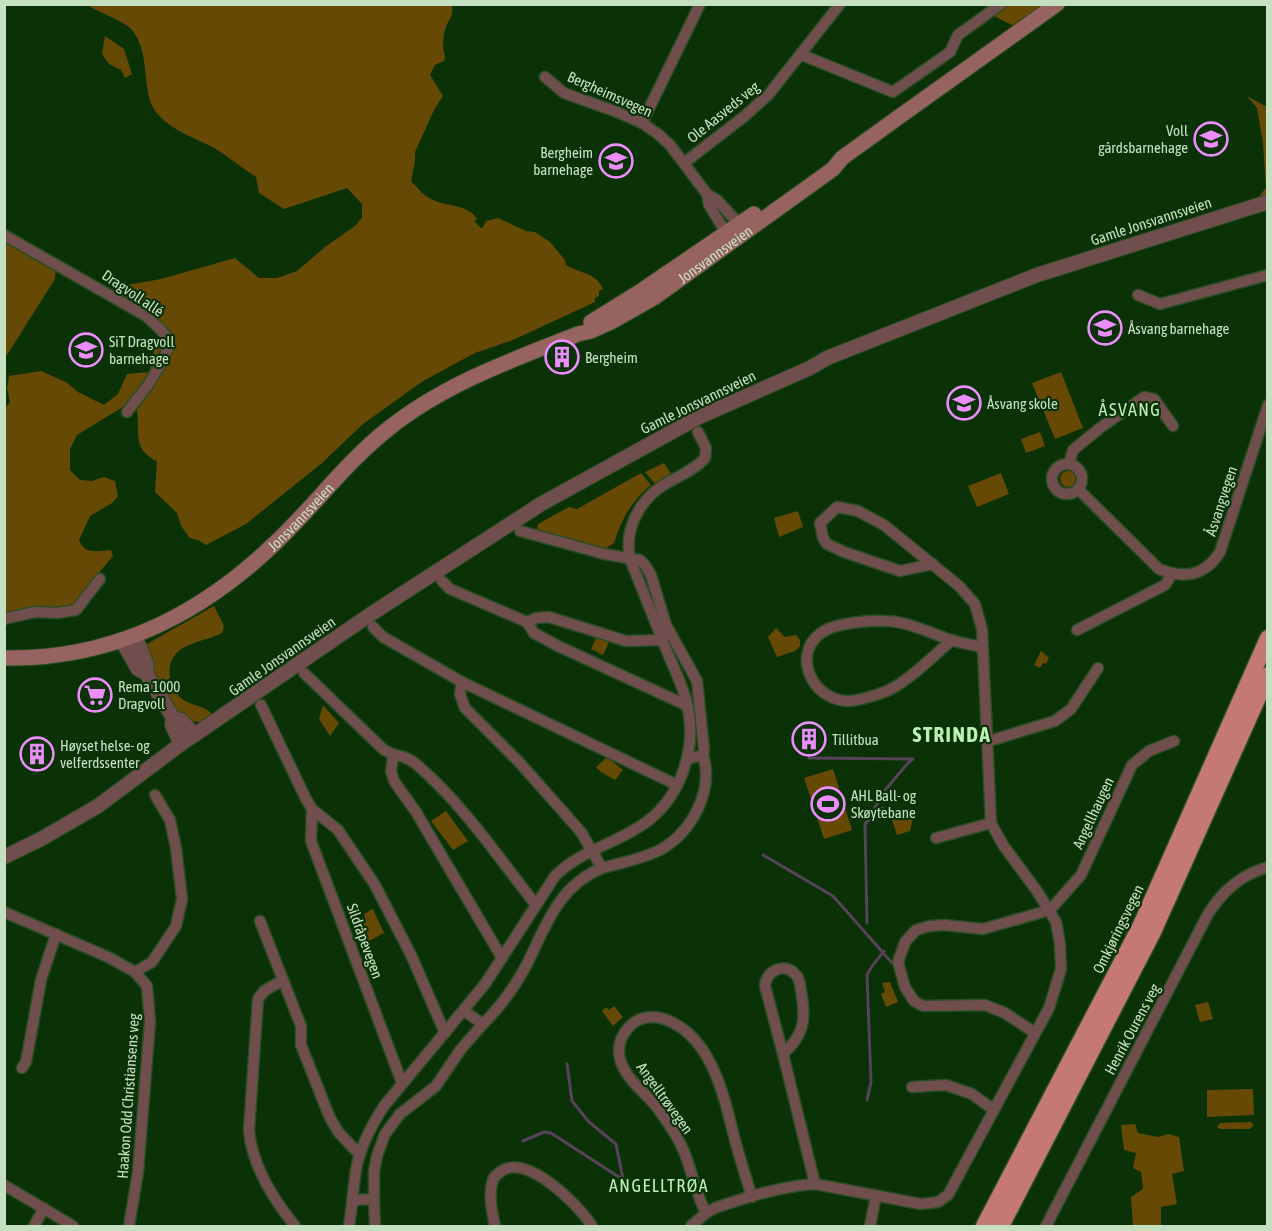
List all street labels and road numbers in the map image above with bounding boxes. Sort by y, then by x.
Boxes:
street label: Bergheimsvegen [565,68,655,120]
street label: Ole Aasveds veg [684,77,763,146]
street label: Gamle Jonsvannsveien [1088,193,1214,249]
street label: Jonsvannsveien [674,221,755,287]
street label: Dragvoll allé [99,266,167,320]
street label: Gamle Jonsvannsveien [638,367,758,437]
street label: Åsvangvegen [1202,464,1240,538]
street label: Jonsvannsveien [264,479,337,554]
street label: Gamle Jonsvannsveien [225,613,339,699]
street label: Angellhaugen [1069,774,1117,852]
street label: Omkjøringsvegen [1089,882,1147,976]
street label: Sildråpevegen [344,901,386,981]
street label: Henrik Ourens veg [1101,980,1163,1077]
street label: Haakon Odd Christiansens veg [114,1012,142,1179]
street label: Angelltrøvegen [633,1059,697,1137]

